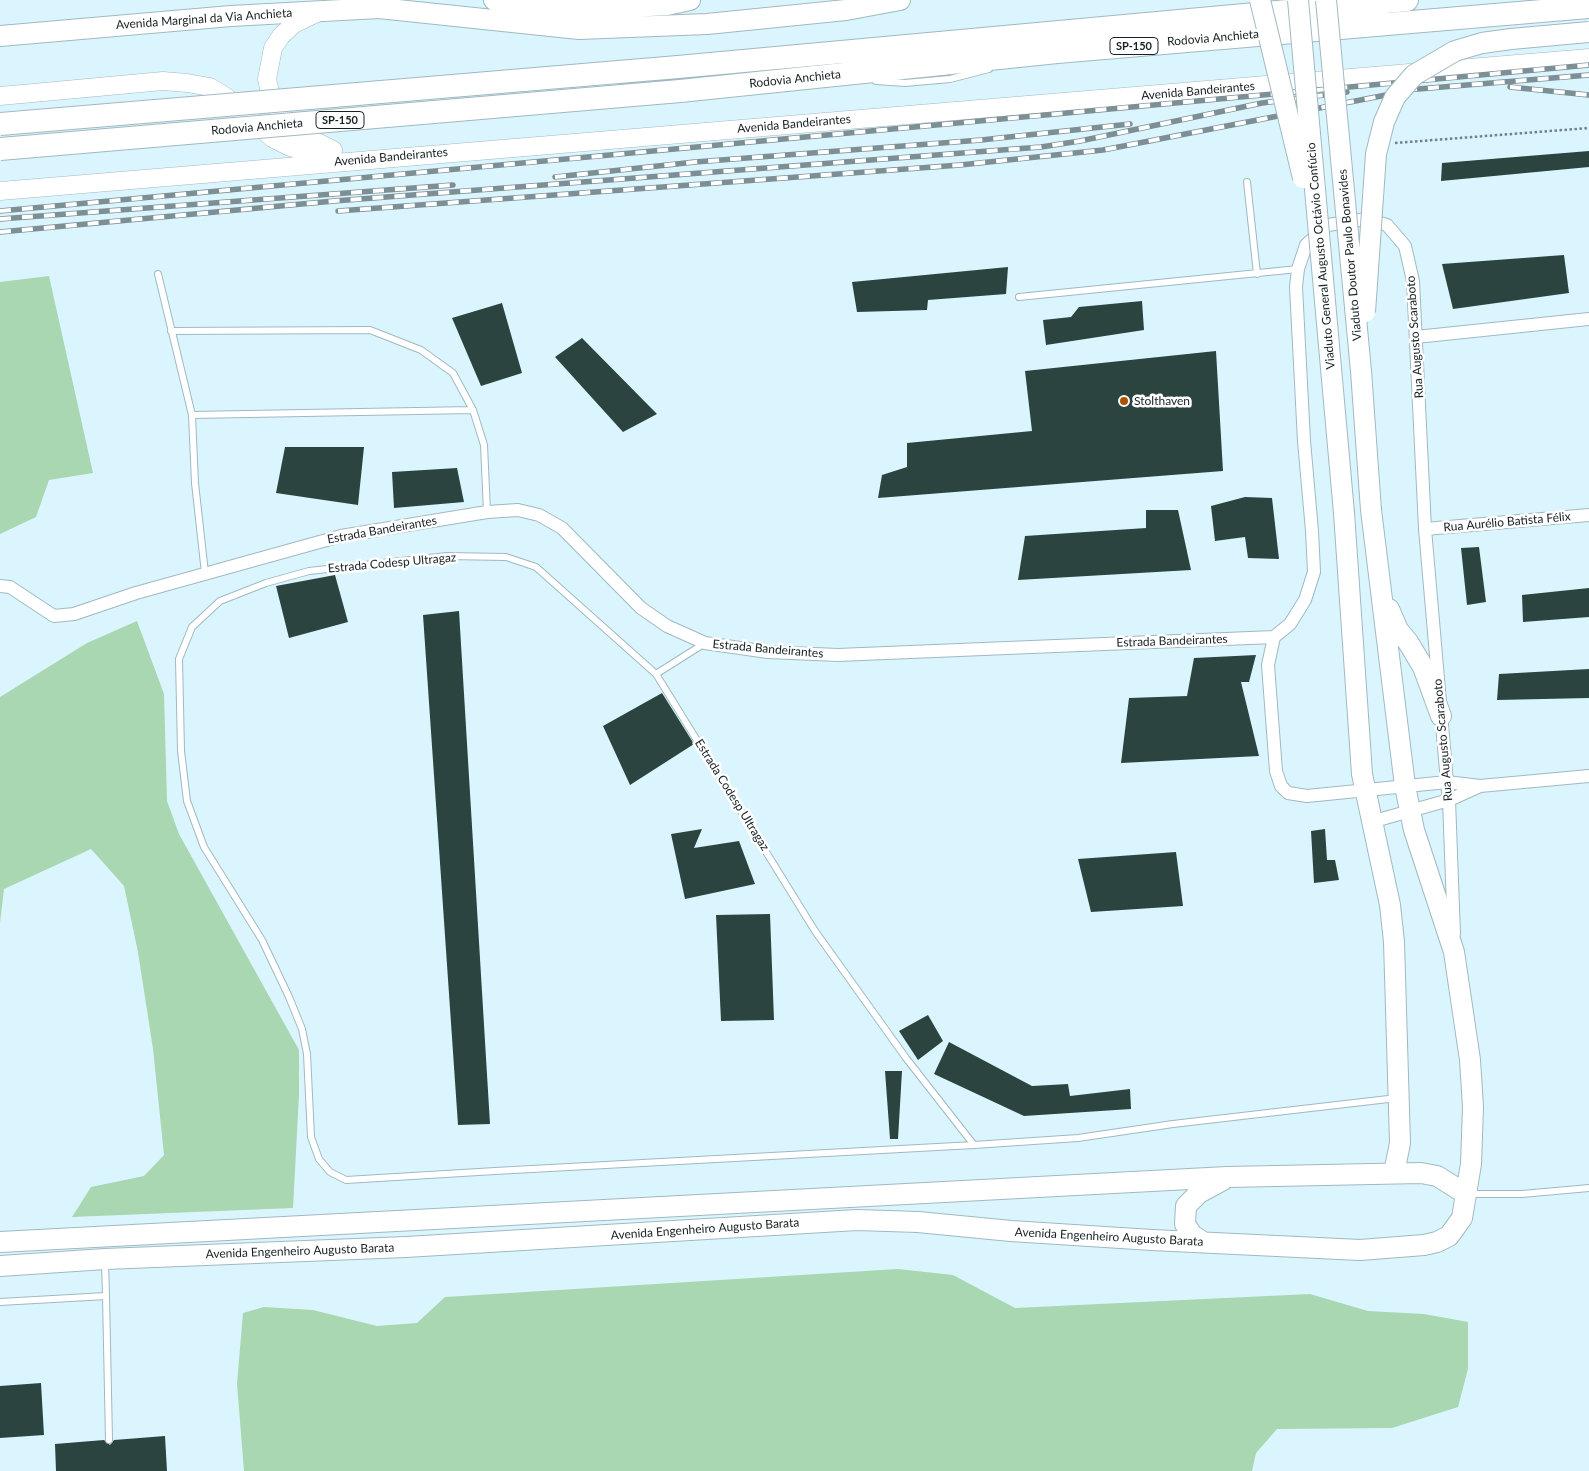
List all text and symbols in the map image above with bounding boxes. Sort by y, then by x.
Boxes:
street label: Avenida Marginal da Via Anchieta [115,6,293,32]
street label: Rodovia Anchieta [1167,27,1259,49]
road number: SP-150 [1110,37,1158,54]
street label: Rodovia Anchieta [748,67,842,91]
street label: Avenida Bandeirantes [1140,79,1256,103]
road number: SP-150 [316,112,364,128]
street label: Avenida Bandeirantes [736,112,852,136]
street label: Rodovia Anchieta [211,116,303,138]
street label: Viaduto General Augusto Octávio Confúcio [1304,142,1338,370]
street label: Avenida Bandeirantes [333,145,449,169]
street label: Viaduto Doutor Paulo Bonavides [1335,169,1365,341]
street label: Rua Augusto Scaraboto [1404,275,1426,399]
place label: Stolthaven [1134,394,1190,408]
marker: Stolthaven [1118,395,1130,407]
street label: Rua Aurélio Batista Félix [1443,509,1571,535]
street label: Estrada Bandeirantes [326,513,438,547]
street label: Estrada Codesp Ultragaz [327,550,457,576]
street label: Estrada Bandeirantes [1116,632,1228,650]
street label: Estrada Bandeirantes [712,637,824,661]
street label: Rua Augusto Scaraboto [1430,678,1456,802]
street label: Estrada Codesp Ultragaz [692,737,772,853]
street label: Avenida Engenheiro Augusto Barata [610,1215,800,1243]
street label: Avenida Engenheiro Augusto Barata [1014,1225,1204,1249]
street label: Avenida Engenheiro Augusto Barata [205,1241,395,1261]

